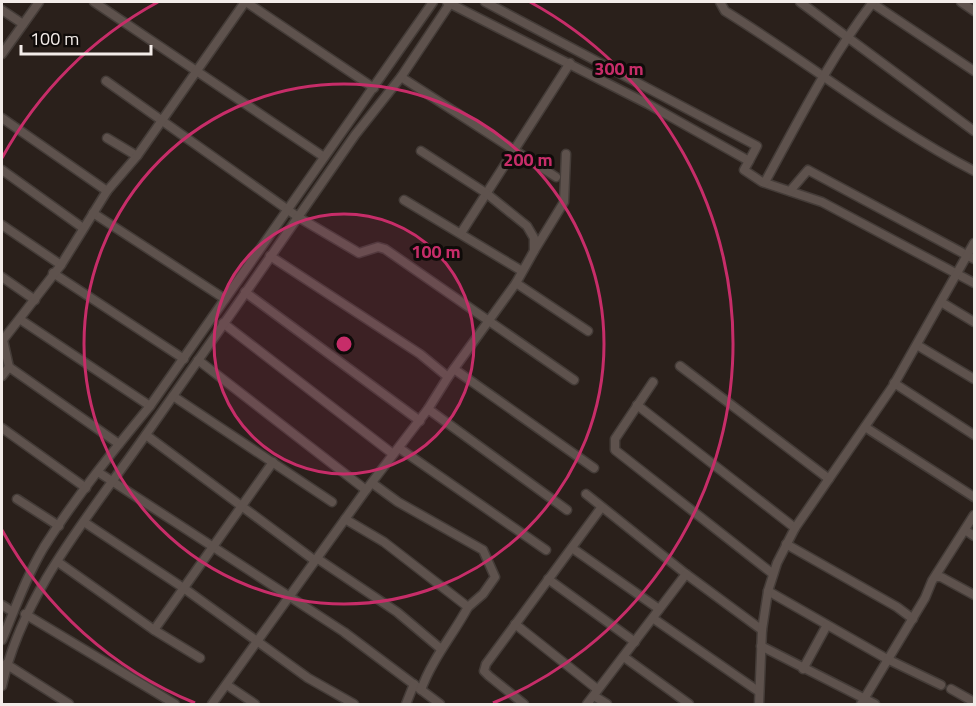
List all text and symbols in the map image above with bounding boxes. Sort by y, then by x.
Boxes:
scale bar [21,18,152,56]
text: 100 m [30,25,79,52]
text: 300 m [594,55,644,82]
text: 200 m [503,146,553,173]
text: 100 m [411,238,461,265]
centre of rings [334,334,354,354]

